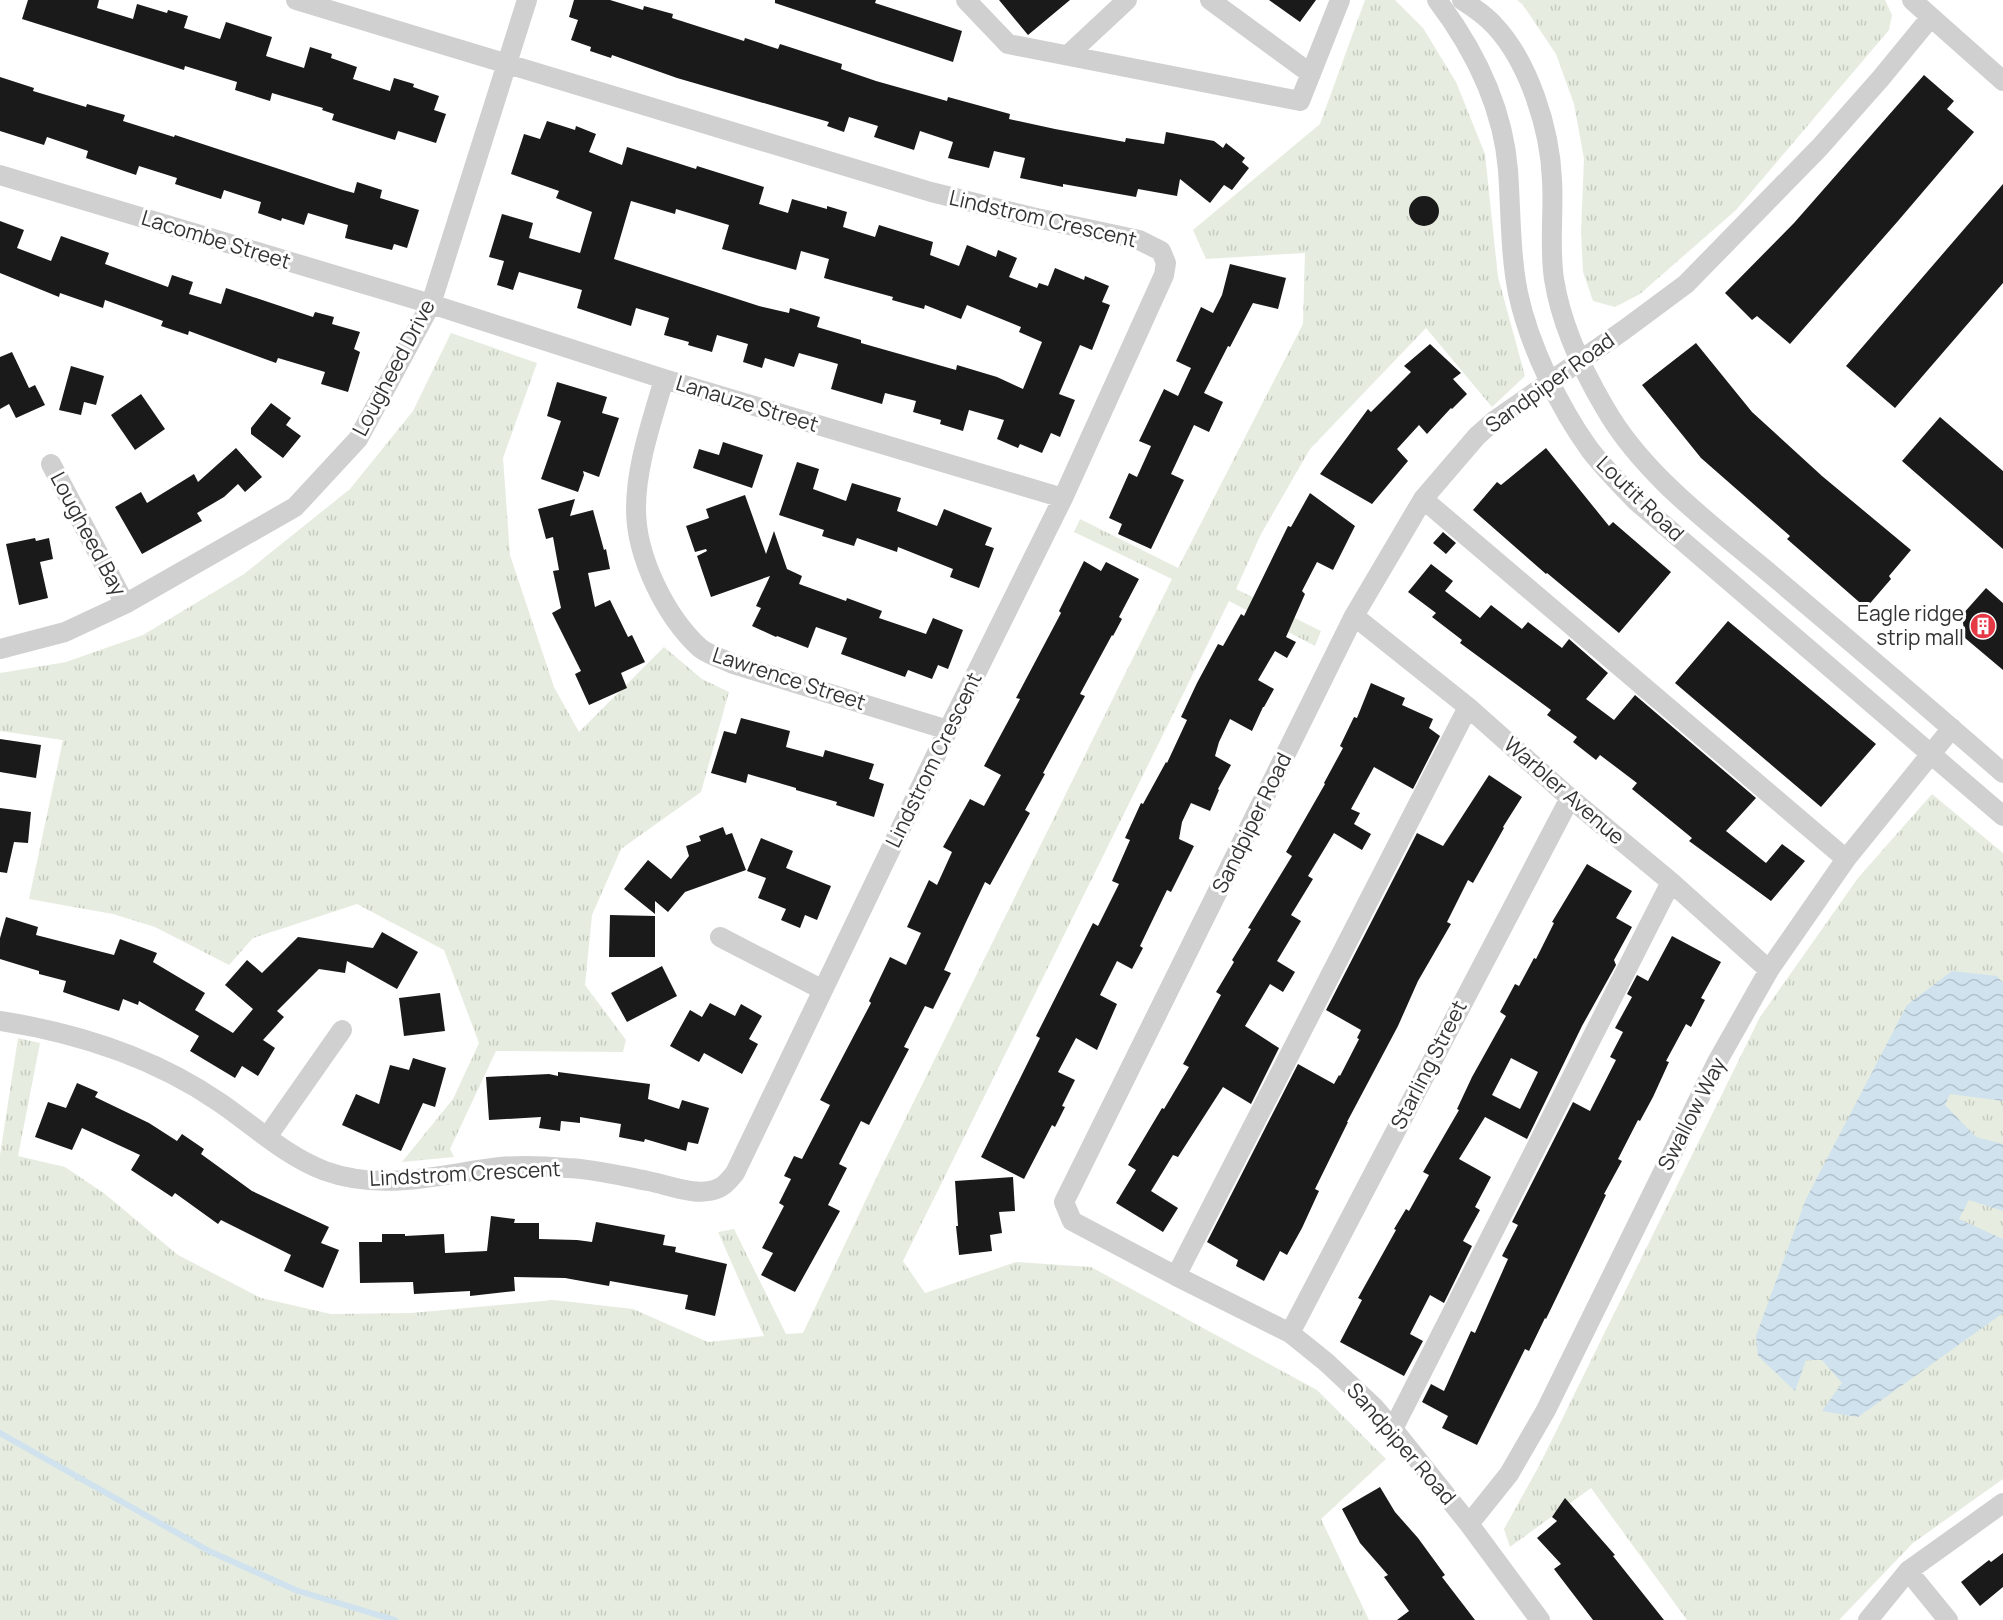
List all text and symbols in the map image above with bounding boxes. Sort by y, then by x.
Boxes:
street label: Lindstrom Crescent [947,183,1140,253]
street label: Lacombe Street [138,203,294,275]
street label: Lougheed Drive [345,294,441,441]
street label: Sandpiper Road [1479,326,1620,438]
street label: Lanauze Street [673,368,822,438]
street label: Loutit Road [1591,450,1690,547]
street label: Lougheed Bay [44,467,133,600]
place label: Eagle ridge strip mall [1857,599,1964,651]
building icon: Eagle ridge strip mall [1968,611,1998,641]
street label: Lawrence Street [709,640,869,716]
street label: Lindstrom Crescent [879,667,988,852]
street label: Warbler Avenue [1498,730,1631,850]
street label: Sandpiper Road [1205,748,1297,897]
street label: Starling Street [1384,995,1473,1134]
street label: Swallow Way [1651,1052,1732,1175]
street label: Lindstrom Crescent [369,1154,561,1192]
street label: Sandpiper Road [1341,1376,1463,1510]

